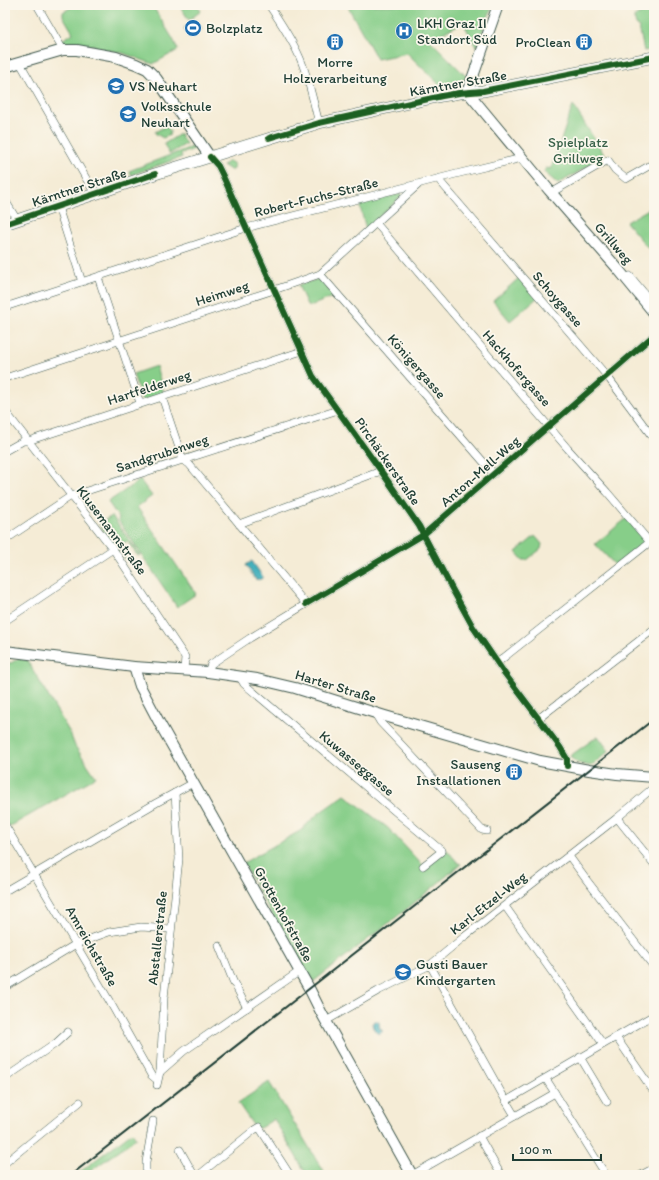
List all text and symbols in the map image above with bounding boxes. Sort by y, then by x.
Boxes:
place label: LKH Graz II Standort Süd [417,15,497,48]
sports icon: Bolzplatz [183,18,203,38]
place label: Bolzplatz [206,20,263,37]
hospital icon: LKH Graz II Standort Süd [394,21,414,41]
building icon: Morre Holzverarbeitung [325,32,345,52]
building icon: ProClean [574,32,594,52]
place label: ProClean [515,34,571,51]
place label: Morre Holzverarbeitung [283,54,388,87]
street label: Kärntner Straße [408,67,508,100]
school or university icon: VS Neuhart [106,76,126,96]
place label: VS Neuhart [129,78,197,95]
place label: Volksschule Neuhart [141,98,212,131]
school or university icon: Volksschule Neuhart [118,104,138,124]
park label: Spielplatz Grillweg [548,134,608,167]
street label: Kärntner Straße [30,164,129,211]
street label: Robert-Fuchs-Straße [252,174,380,221]
street label: Grillweg [591,219,637,268]
street label: Schoygasse [529,268,587,331]
street label: Heimweg [193,277,252,310]
street label: Hackhofergasse [479,326,555,410]
street label: Königergasse [384,330,450,403]
street label: Hartfelderweg [105,366,194,409]
street label: Pirchäckerstraße [351,414,424,509]
street label: Sandgrubenweg [114,430,211,476]
street label: Anton-Mell-Weg [437,432,524,511]
street label: Klusemannstraße [73,482,151,579]
street label: Harter Straße [293,666,379,707]
street label: Kuwasseggasse [316,727,398,800]
place label: Sauseng Installationen [416,756,502,789]
building icon: Sauseng Installationen [504,762,524,782]
street label: Grottenhofstraße [250,864,317,965]
street label: Karl-Etzel-Weg [446,868,531,939]
street label: Abstallerstraße [144,890,171,986]
street label: Amreichstraße [62,903,122,990]
place label: Gusti Bauer Kindergarten [416,956,496,989]
school or university icon: Gusti Bauer Kindergarten [393,962,413,982]
scale bar [513,1136,601,1162]
text: 100 m [519,1143,552,1157]

